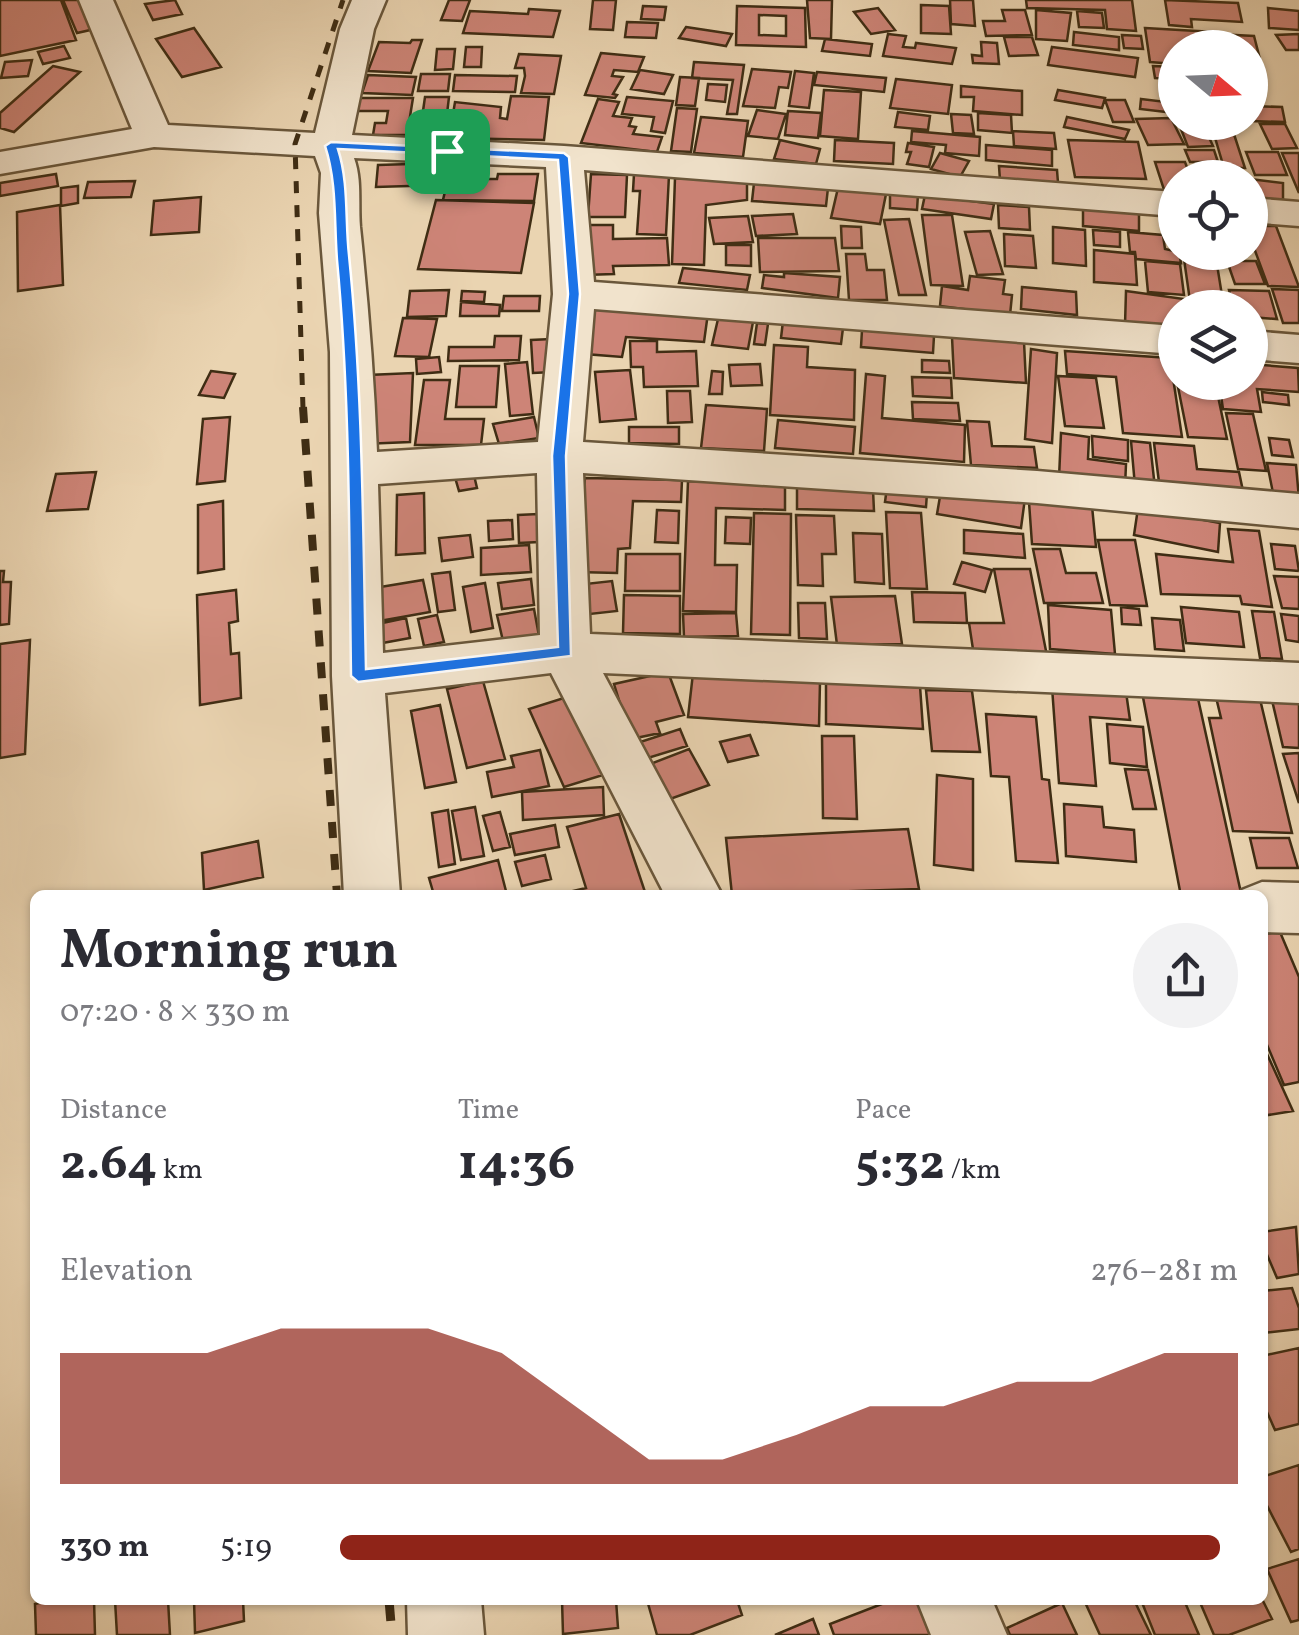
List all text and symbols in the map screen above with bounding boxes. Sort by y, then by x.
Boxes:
north arrow [1158,30,1268,140]
map controls [1158,30,1268,400]
pin [405,109,490,194]
icon: arrive [420,124,475,179]
button: locate [1158,160,1268,270]
button: layers [1158,290,1268,400]
text: Morning run [60,915,399,991]
button: share [1133,923,1238,1028]
text: 07:20 · 8 × 330 m [60,991,290,1035]
text: Distance [60,1091,167,1130]
text: Time [458,1091,519,1130]
text: Pace [855,1091,911,1130]
text: 2.64 [60,1130,157,1200]
text: 14:36 [458,1130,575,1200]
text: 5:32 [855,1130,945,1200]
text: km [157,1151,203,1190]
text: /km [945,1151,1001,1190]
text: Elevation [60,1250,193,1294]
text: 276–281 m [1090,1250,1238,1294]
text: 330 m [60,1526,149,1570]
text: 5:19 [220,1526,272,1570]

